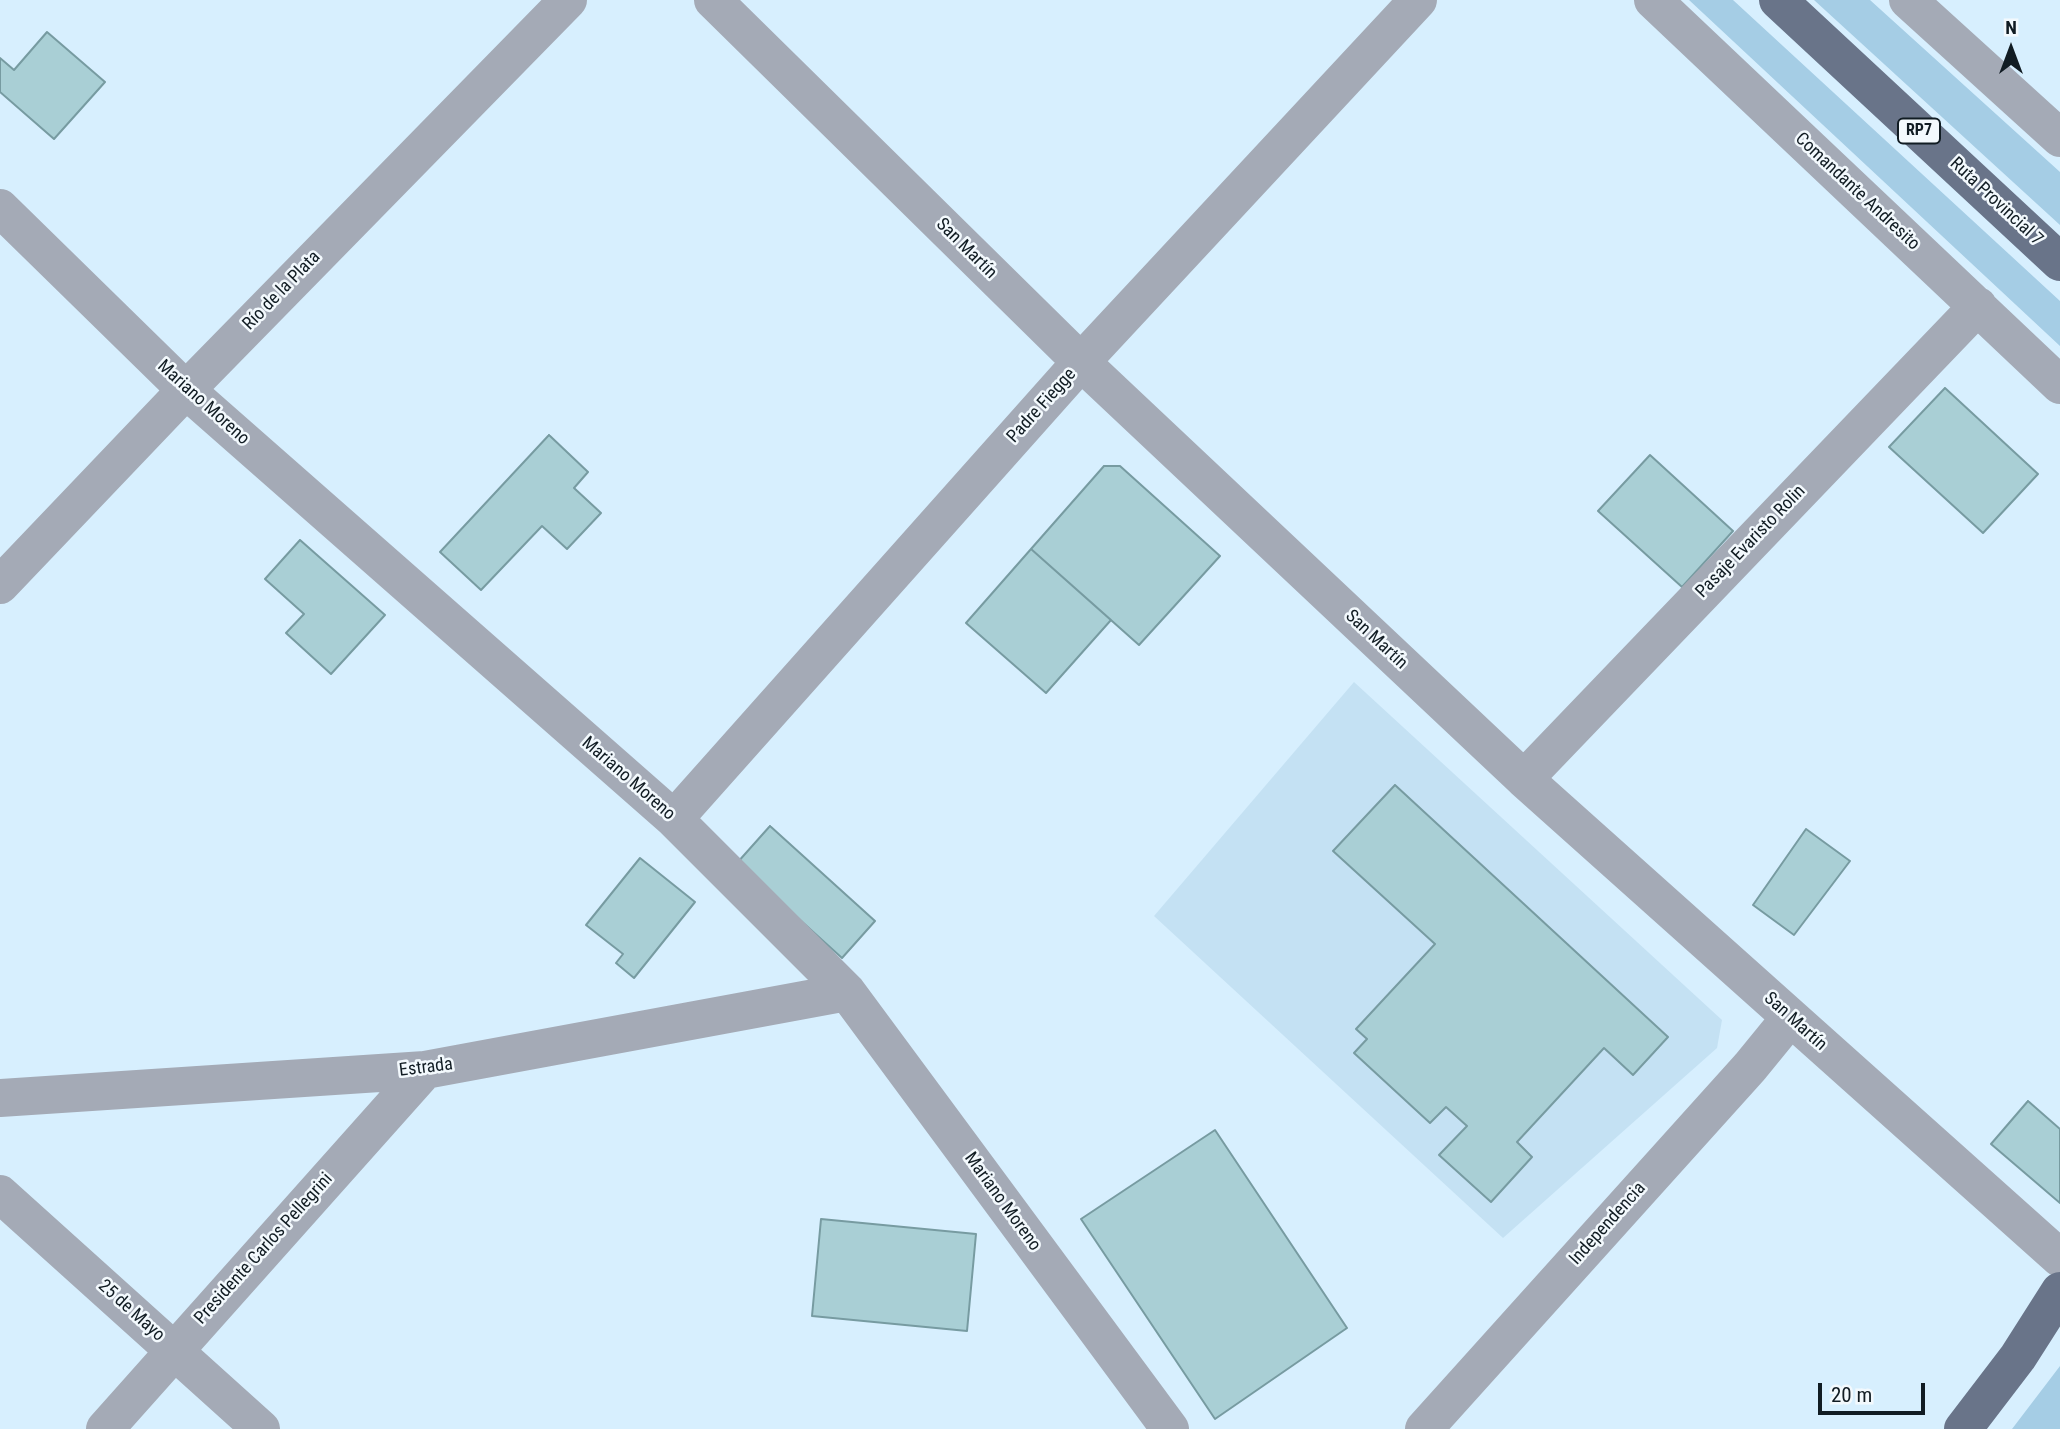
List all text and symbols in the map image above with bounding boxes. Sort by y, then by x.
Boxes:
north arrow [1976,14,2046,84]
text: N [2005,16,2017,39]
road number: RP7 [1898,119,1940,144]
street label: Comandante Andresito [1790,129,1924,255]
street label: Ruta Provincial 7 [1945,153,2047,251]
street label: San Martín [931,214,1001,284]
street label: Río de la Plata [239,247,325,335]
street label: Mariano Moreno [152,356,254,450]
street label: Padre Fiegge [1003,364,1081,448]
street label: Pasaje Evaristo Rolin [1692,481,1810,603]
street label: San Martín [1340,606,1412,674]
street label: Mariano Moreno [577,733,679,825]
street label: San Martín [1759,988,1831,1056]
street label: Estrada [398,1054,454,1082]
street label: Mariano Moreno [959,1149,1045,1255]
street label: Presidente Carlos Pellegrini [190,1169,338,1329]
street label: Independencia [1565,1178,1651,1270]
street label: 25 de Mayo [93,1276,169,1346]
scale bar [1822,1370,1929,1414]
text: 20 m [1831,1383,1872,1407]

